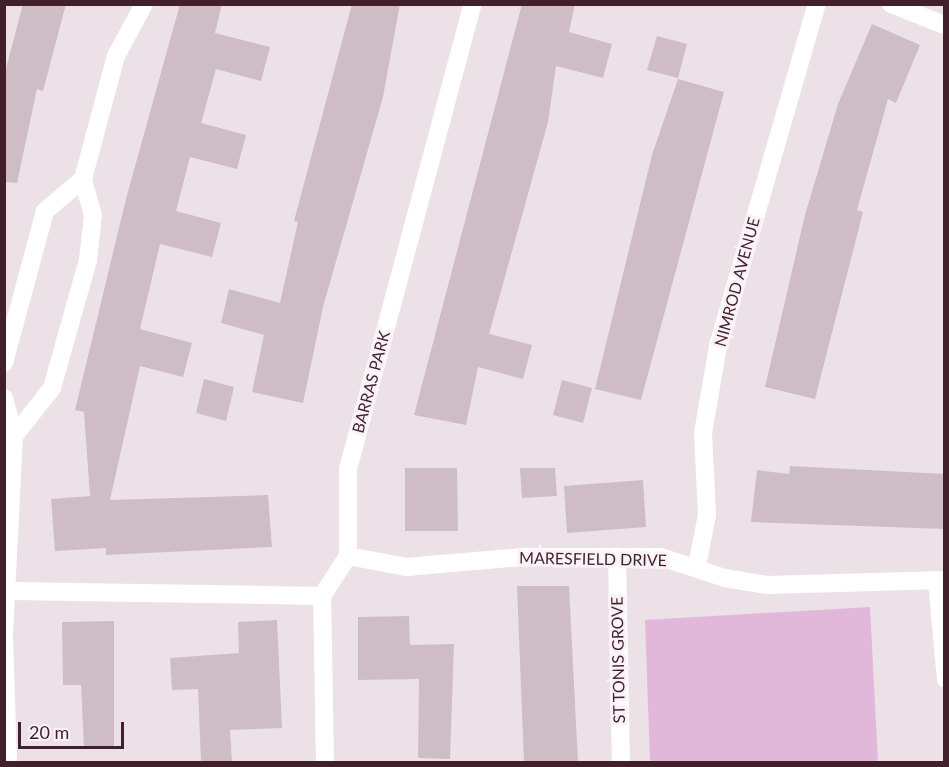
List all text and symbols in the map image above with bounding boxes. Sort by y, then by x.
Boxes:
street label: NIMROD AVENUE [710,215,764,349]
street label: BARRAS PARK [348,329,394,435]
street label: MARESFIELD DRIVE [519,548,667,570]
street label: ST TONIS GROVE [607,596,629,724]
scale bar [21,710,128,748]
text: 20 m [29,721,69,743]

